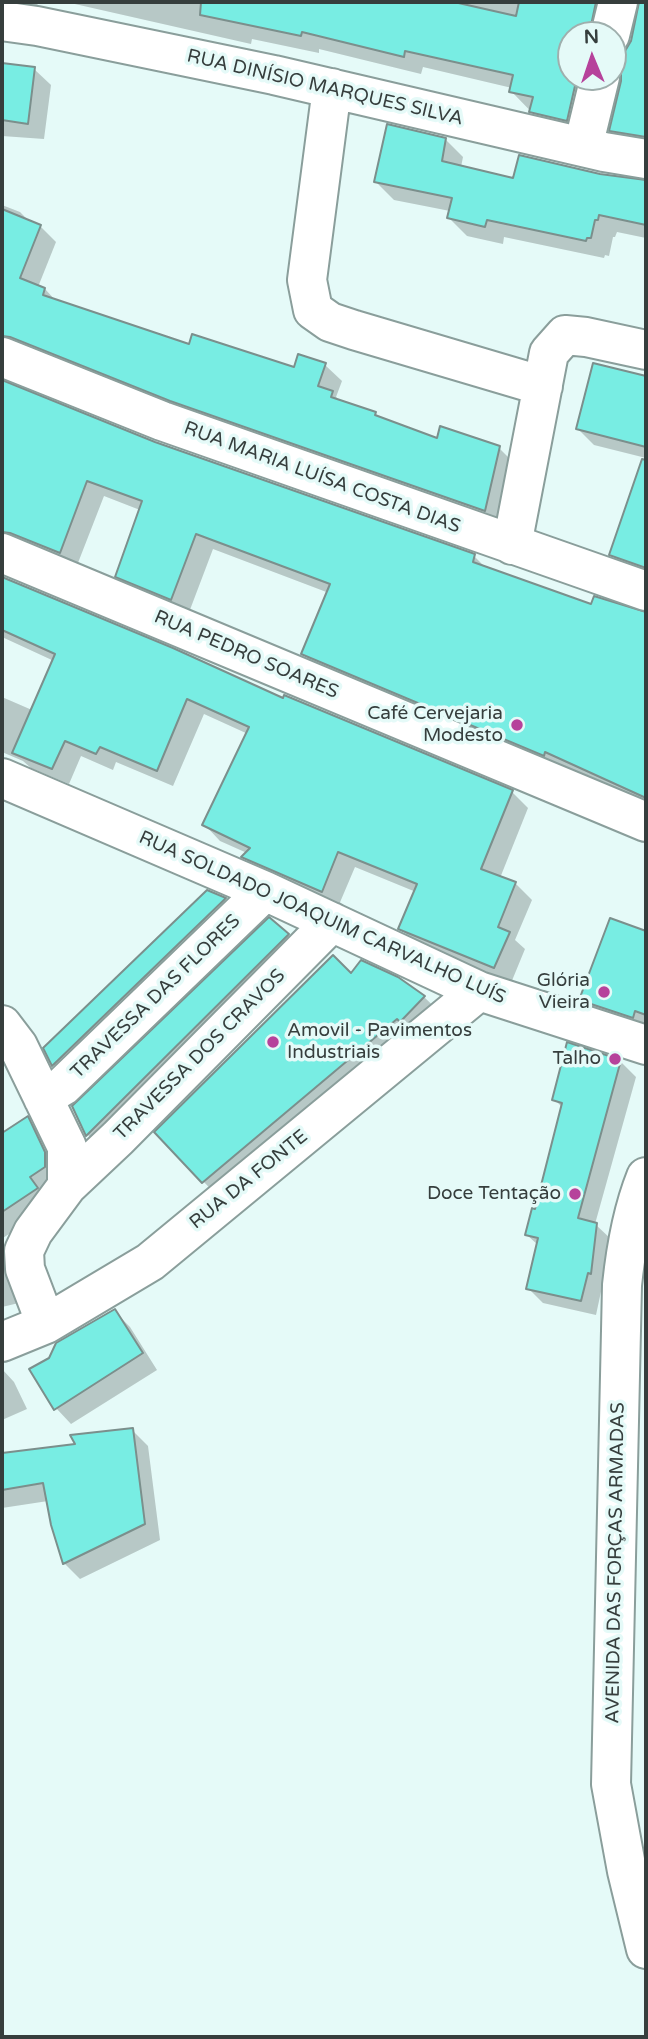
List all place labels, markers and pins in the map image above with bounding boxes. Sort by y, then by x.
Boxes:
place label: Café Cervejaria Modesto [367,703,503,747]
marker: Café Cervejaria Modesto [509,717,525,733]
place label: Glória Vieira [537,970,590,1014]
marker: Glória Vieira [596,984,612,1000]
place label: Amovil - Pavimentos Industriais [287,1020,472,1064]
marker: Amovil - Pavimentos Industriais [265,1034,281,1050]
place label: Talho [552,1048,601,1070]
marker: Talho [607,1051,623,1067]
place label: Doce Tentação [427,1183,561,1205]
marker: Doce Tentação [567,1186,583,1202]

